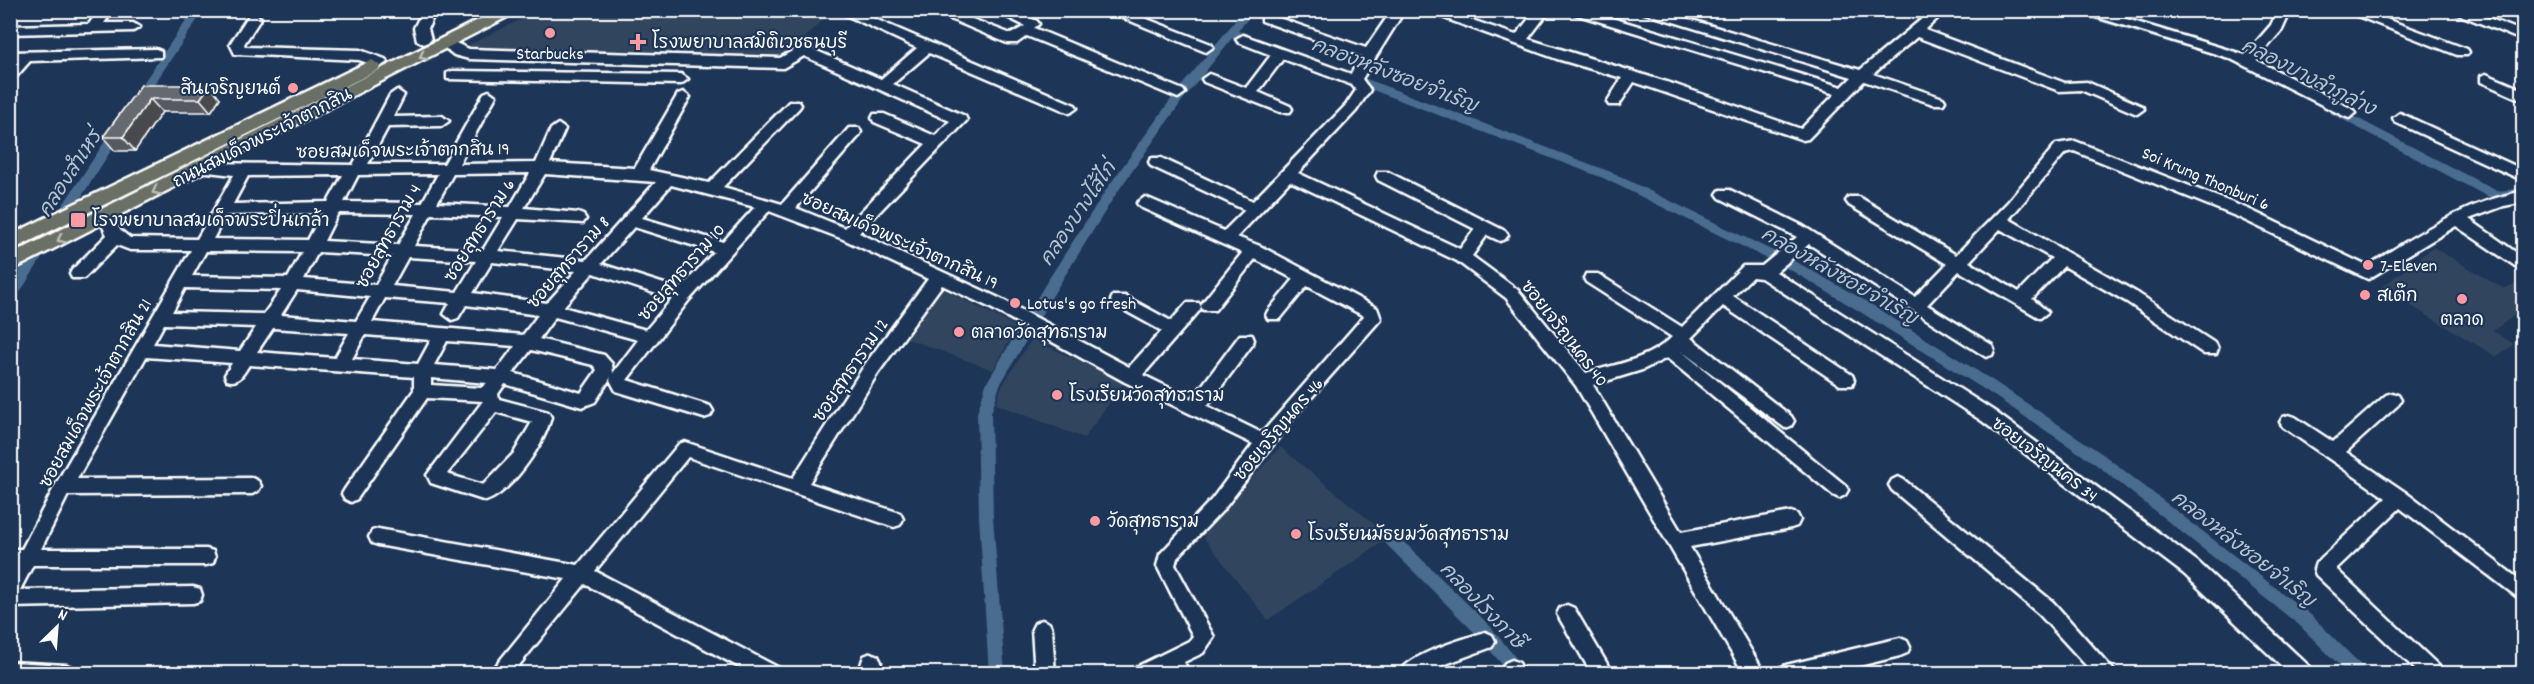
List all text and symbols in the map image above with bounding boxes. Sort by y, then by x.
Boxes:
marker: Starbucks [543,26,557,40]
place label: โรงพยาบาลสมิติเวชธนบุรี [652,29,847,57]
water label: คลองหลังซอยจำเริญ [1307,31,1483,122]
water label: คลองบางลำภูล่าง [2236,32,2381,125]
marker: โรงพยาบาลสมิติเวชธนบุรี [629,33,647,51]
place label: Starbucks [516,43,584,68]
one-way arrow [419,49,430,60]
place label: สินเจริญยนต์ [180,75,281,103]
street label: ถนนสมเด็จพระเจ้าตากสิน [168,80,357,195]
marker: สินเจริญยนต์ [286,81,300,95]
water label: คลองสำเหร่ [32,121,113,223]
street label: ซอยสมเด็จพระเจ้าตากสิน 19 [296,135,510,167]
street label: Soi Krung Thonburi 6 [2137,142,2273,219]
water label: คลองบางไส้ไก่ [1033,153,1127,272]
street label: ซอยสุทธาราม 6 [439,175,523,288]
street label: ซอยสุทธาราม 4 [351,180,429,294]
one-way arrow [151,184,162,195]
street label: ซอยสมเด็จพระเจ้าตากสิน 19 [796,185,1003,297]
place label: โรงพยาบาลสมเด็จพระปิ่นเกล้า [92,203,329,235]
marker: โรงพยาบาลสมเด็จพระปิ่นเกล้า [69,211,87,229]
street label: ซอยสุทธาราม 8 [522,212,617,316]
street label: ซอยสุทธาราม 10 [633,219,732,328]
water label: คลองหลังซอยจำเริญ [1755,221,1924,335]
one-way arrow [56,232,67,243]
place label: 7-Eleven [2380,255,2437,280]
marker: 7-Eleven [2361,258,2375,272]
street label: ซอยเจริญนคร 40 [1513,275,1614,393]
place label: สเต๊ก [2377,282,2418,310]
marker: สเต๊ก [2358,288,2372,302]
marker: ตลาด [2455,292,2469,306]
street label: ซอยสมเด็จพระเจ้าตากสิน 21 [32,293,160,493]
place label: Lotus's go fresh [1027,293,1136,318]
marker: Lotus's go fresh [1008,296,1022,310]
place label: ตลาด [2440,309,2484,334]
street label: ซอยสุทธาราม 12 [808,315,896,428]
place label: ตลาดวัดสุทธาราม [971,321,1107,347]
marker: ตลาดวัดสุทธาราม [952,325,966,339]
street label: ซอยเจริญนคร 46 [1228,373,1331,488]
place label: โรงเรียนวัดสุทธาราม [1069,382,1224,410]
marker: โรงเรียนวัดสุทธาราม [1050,388,1064,402]
street label: ซอยเจริญนคร 34 [1985,412,2103,509]
water label: คลองหลังซอยจำเริญ [2164,484,2322,617]
place label: วัดสุทธาราม [1107,510,1199,536]
marker: วัดสุทธาราม [1088,514,1102,528]
place label: โรงเรียนมัธยมวัดสุทธาราม [1308,521,1509,549]
marker: โรงเรียนมัธยมวัดสุทธาราม [1289,527,1303,541]
water label: คลองโรงภาษี [1432,556,1533,659]
north arrow [27,597,87,657]
text: N [54,604,71,628]

